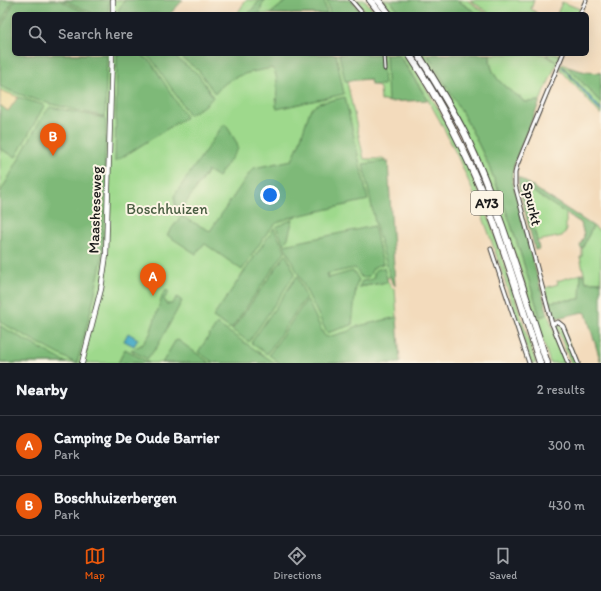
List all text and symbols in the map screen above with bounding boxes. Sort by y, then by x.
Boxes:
search box [12,12,589,56]
icon: search [26,23,48,45]
text: Search here [58,25,133,43]
pin: B [40,123,66,156]
street label: Maasheseweg [84,166,106,254]
street label: Spurkt [518,181,546,228]
your location [260,185,280,205]
road number: A73 [471,191,503,215]
park label: Boschhuizen [126,200,208,218]
pin: A [140,263,166,296]
text: Nearby [16,379,68,399]
text: 2 results [537,382,585,397]
text: Camping De Oude Barrier [54,429,219,447]
text: A [25,438,33,453]
text: 300 m [548,438,585,453]
text: Park [54,447,80,462]
text: Boschhuizerbergen [54,489,177,507]
text: B [25,498,33,513]
text: 430 m [548,498,585,513]
text: Park [54,507,80,522]
tab: Map [84,545,106,582]
tab: Directions [273,545,322,582]
tab: Saved [489,545,517,582]

